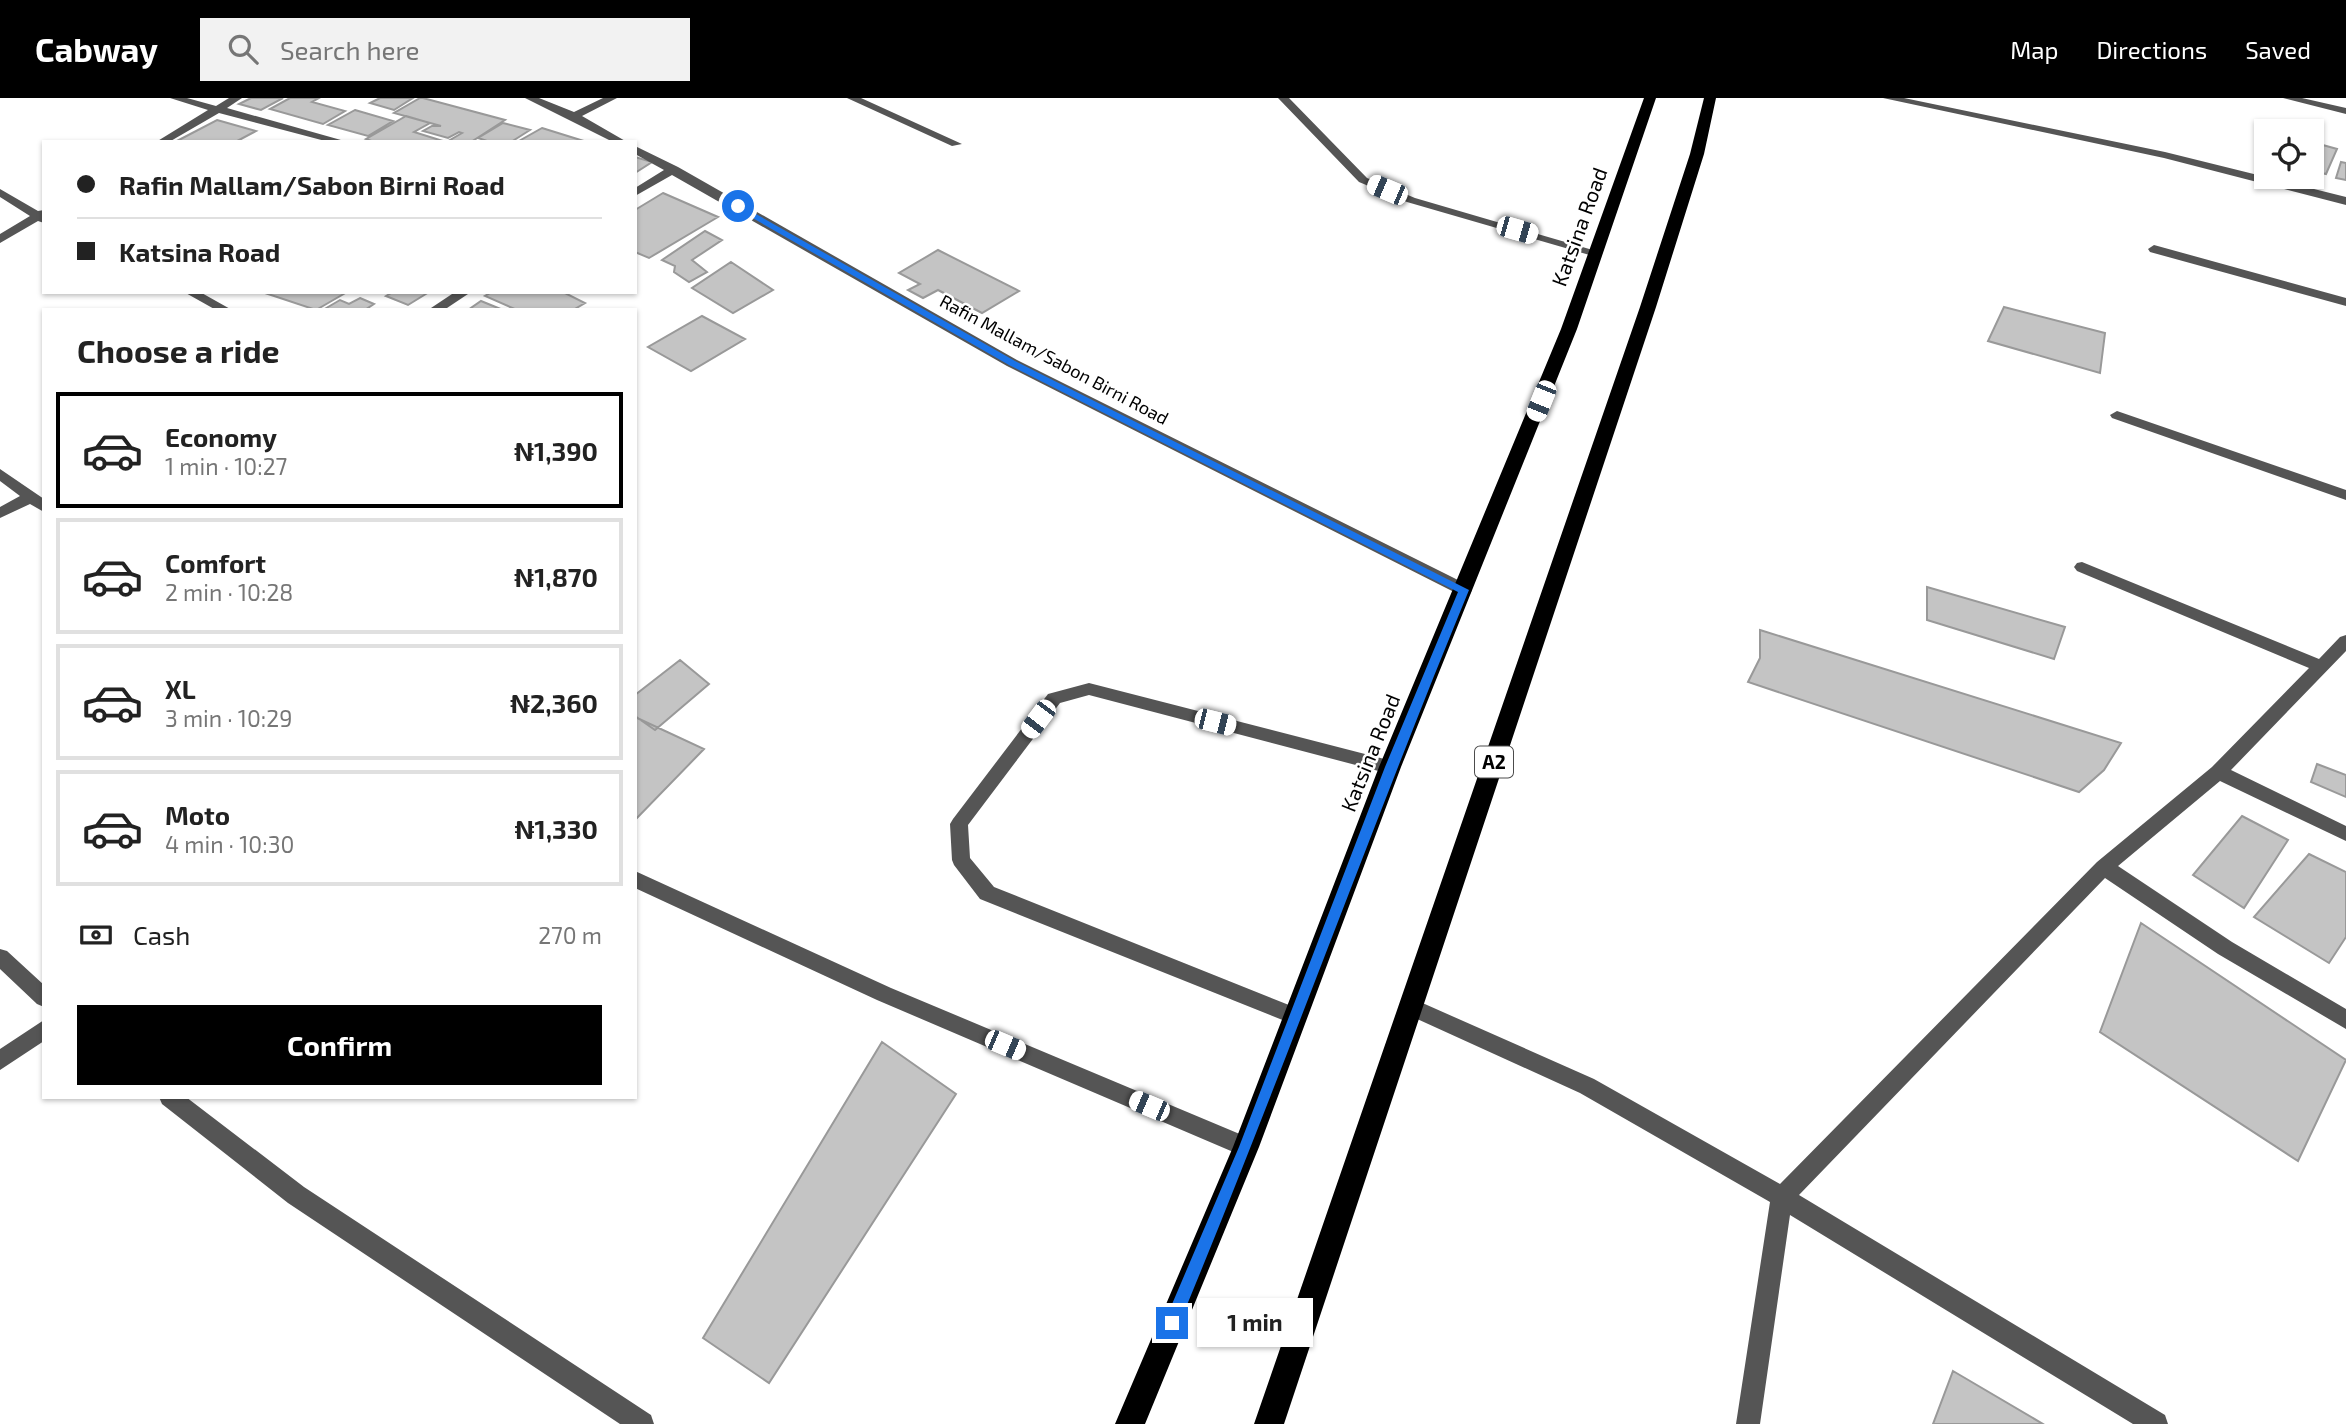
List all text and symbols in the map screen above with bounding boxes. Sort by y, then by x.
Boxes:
search box [200,18,690,81]
text: Cabway [35,29,158,69]
icon: search [224,30,262,68]
text: Search here [280,34,420,65]
text: Map [2010,35,2058,64]
text: Directions [2096,35,2207,64]
text: Saved [2245,35,2311,64]
map controls [2254,119,2324,189]
button: locate [2254,119,2324,189]
street label: Katsina Road [1546,164,1612,289]
text: Rafin Mallam/Sabon Birni Road [119,169,505,200]
car [1364,172,1411,208]
route start [722,190,754,222]
car [1494,214,1541,246]
text: Katsina Road [119,236,280,267]
street label: Rafin Mallam/Sabon Birni Road [936,289,1173,429]
text: Choose a ride [77,331,280,369]
car [1524,378,1559,424]
icon: car [81,419,144,482]
text: Economy [165,421,277,452]
text: ₦1,390 [514,435,598,466]
text: 1 min · 10:27 [165,452,287,480]
icon: car [81,545,144,608]
text: Comfort [165,547,266,578]
text: ₦1,870 [514,561,598,592]
text: 2 min · 10:28 [165,578,293,606]
icon: car [81,671,144,734]
text: XL [165,673,196,704]
text: ₦2,360 [510,687,598,718]
street label: Katsina Road [1335,690,1405,815]
car [1017,696,1060,742]
text: 3 min · 10:29 [165,704,292,732]
car [1193,707,1238,737]
road number: A2 [1475,747,1513,778]
icon: car [81,797,144,860]
text: Moto [165,799,230,830]
text: ₦1,330 [514,813,598,844]
text: 4 min · 10:30 [165,830,294,858]
icon: cash [77,916,115,954]
text: Cash [133,919,190,950]
text: 270 m [538,921,602,949]
button: Confirm [77,1005,602,1085]
car [982,1027,1029,1063]
car [1126,1088,1173,1124]
callout: 1 min [1196,1298,1312,1348]
route end [1156,1307,1188,1339]
text: 1 min [1227,1308,1283,1336]

